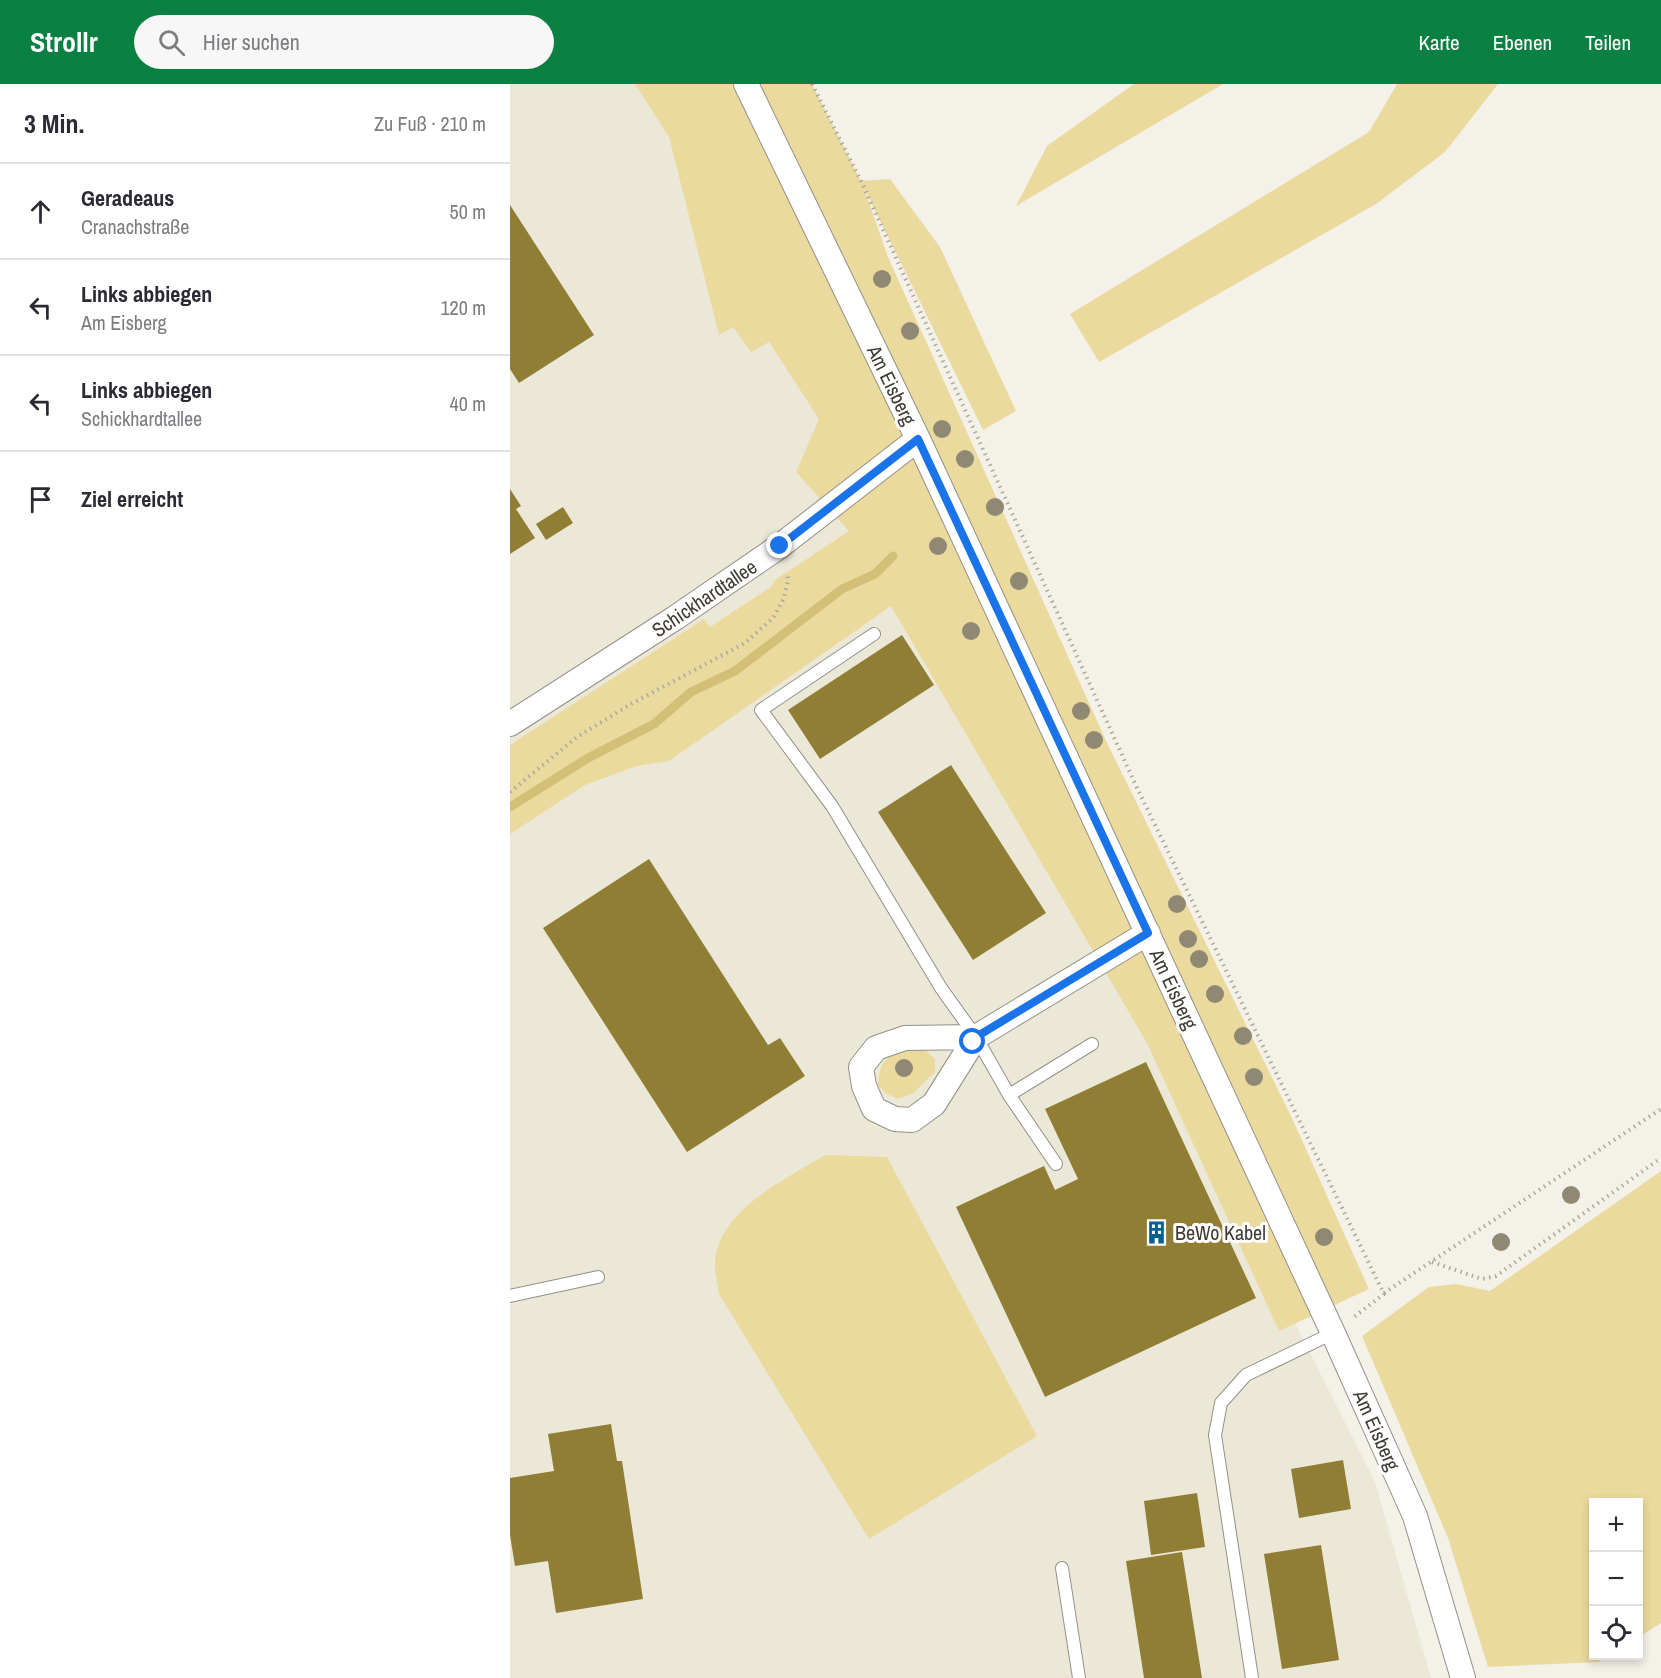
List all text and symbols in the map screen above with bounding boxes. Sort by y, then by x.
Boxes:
search box [134,15,554,69]
text: Strollr [30,23,98,61]
icon: search [155,26,188,59]
text: Hier suchen [203,27,300,57]
text: Karte [1419,28,1460,57]
text: Ebenen [1493,28,1552,57]
text: Teilen [1585,28,1631,57]
text: 3 Min. [24,106,84,141]
text: Zu Fuß · 210 m [374,110,486,137]
text: Geradeaus [81,183,174,213]
icon: ahead [24,195,57,228]
text: 50 m [450,198,486,225]
text: Cranachstraße [81,213,189,240]
text: Links abbiegen [81,279,212,309]
icon: left [24,291,57,324]
text: 120 m [440,294,486,321]
text: Am Eisberg [81,309,167,336]
street label: Am Eisberg [861,340,923,429]
text: Links abbiegen [81,375,212,405]
icon: left [24,387,57,420]
text: 40 m [450,390,486,417]
text: Schickhardtallee [81,405,202,432]
icon: arrive [24,483,57,516]
text: Ziel erreicht [81,484,183,514]
route end [766,532,792,558]
street label: Schickhardtallee [646,553,762,643]
street label: Am Eisberg [1143,944,1204,1034]
route start [959,1028,985,1054]
building icon: BeWo Kabel [1144,1219,1170,1245]
place label: BeWo Kabel [1175,1219,1266,1246]
street label: Am Eisberg [1347,1384,1407,1475]
map controls [1589,1498,1643,1660]
button: + [1589,1498,1643,1552]
button: − [1589,1552,1643,1606]
button: locate [1589,1606,1643,1660]

